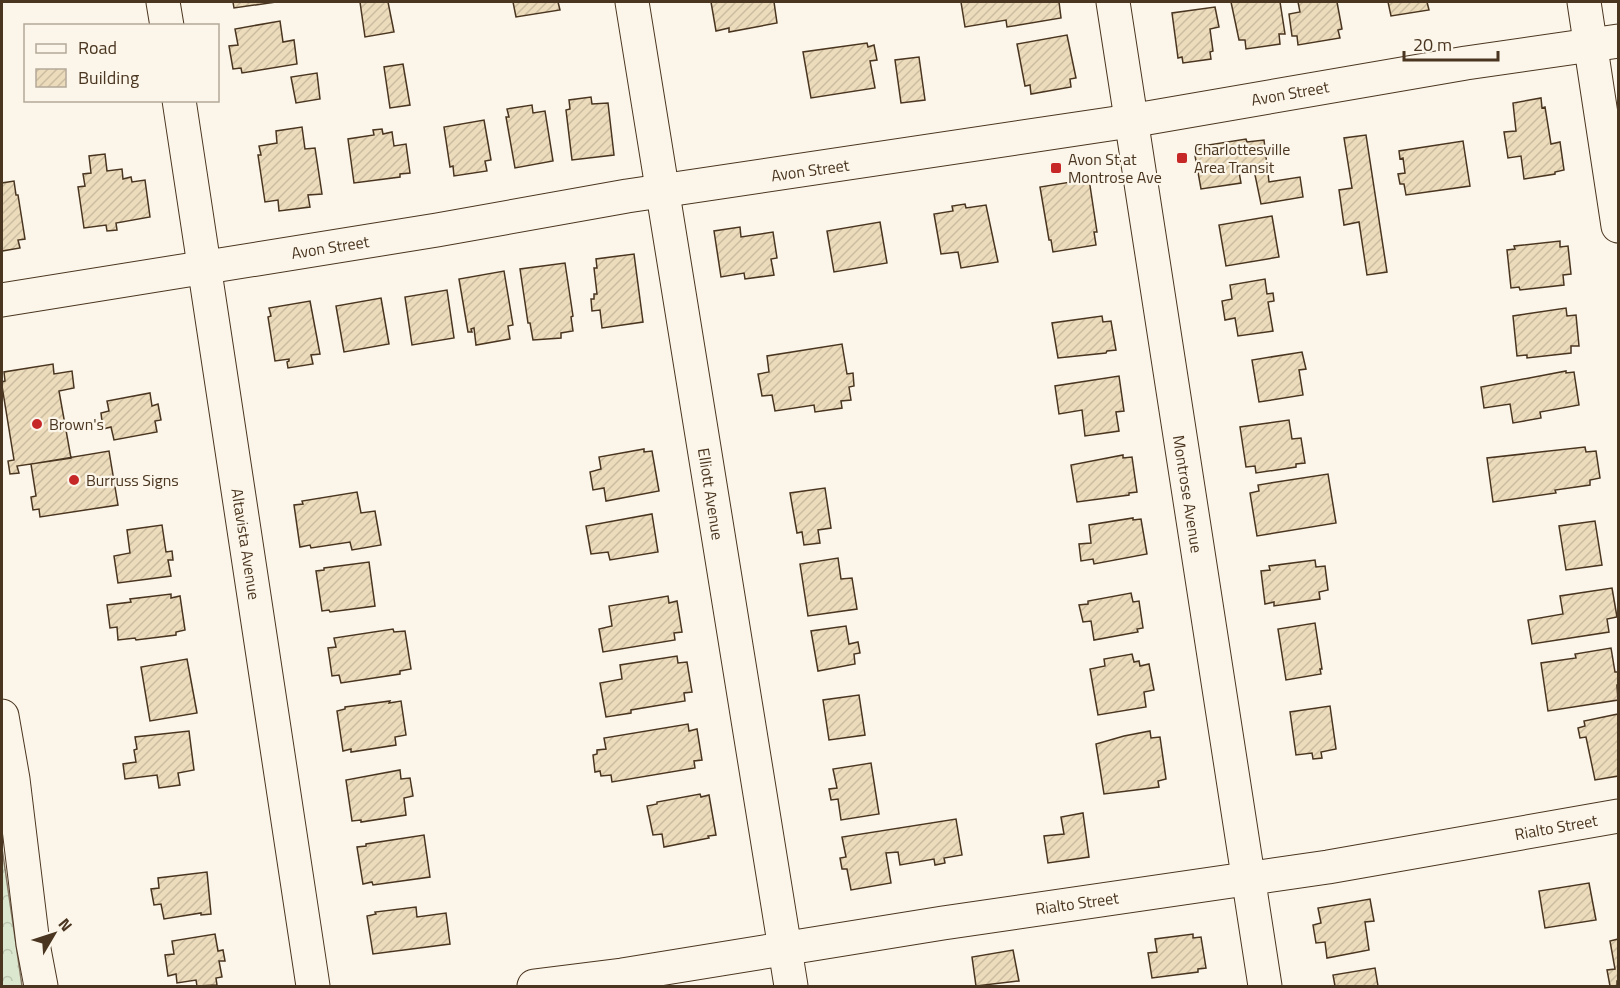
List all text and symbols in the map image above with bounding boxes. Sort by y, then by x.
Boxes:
legend [24,24,219,102]
scale bar [1404,24,1498,62]
text: 20 m [1413,31,1452,58]
text: Road [78,34,117,61]
text: Building [78,64,139,91]
street label: Avon Street [1249,74,1331,112]
place label: Charlottesville Area Transit [1194,137,1290,179]
place label: Avon St at Montrose Ave [1068,147,1162,189]
marker: Charlottesville Area Transit [1175,151,1189,165]
street label: Avon Street [769,153,851,187]
marker: Avon St at Montrose Ave [1049,161,1063,175]
street label: Avon Street [289,229,371,265]
place label: Brown's [49,412,104,436]
marker: Brown's [30,417,44,431]
street label: Montrose Avenue [1167,433,1209,555]
street label: Elliott Avenue [692,446,730,542]
place label: Burruss Signs [86,468,179,492]
marker: Burruss Signs [67,473,81,487]
street label: Altavista Avenue [225,487,267,601]
street label: Rialto Street [1513,808,1600,846]
street label: Rialto Street [1034,885,1121,921]
north arrow [24,904,84,964]
text: N [53,913,78,936]

